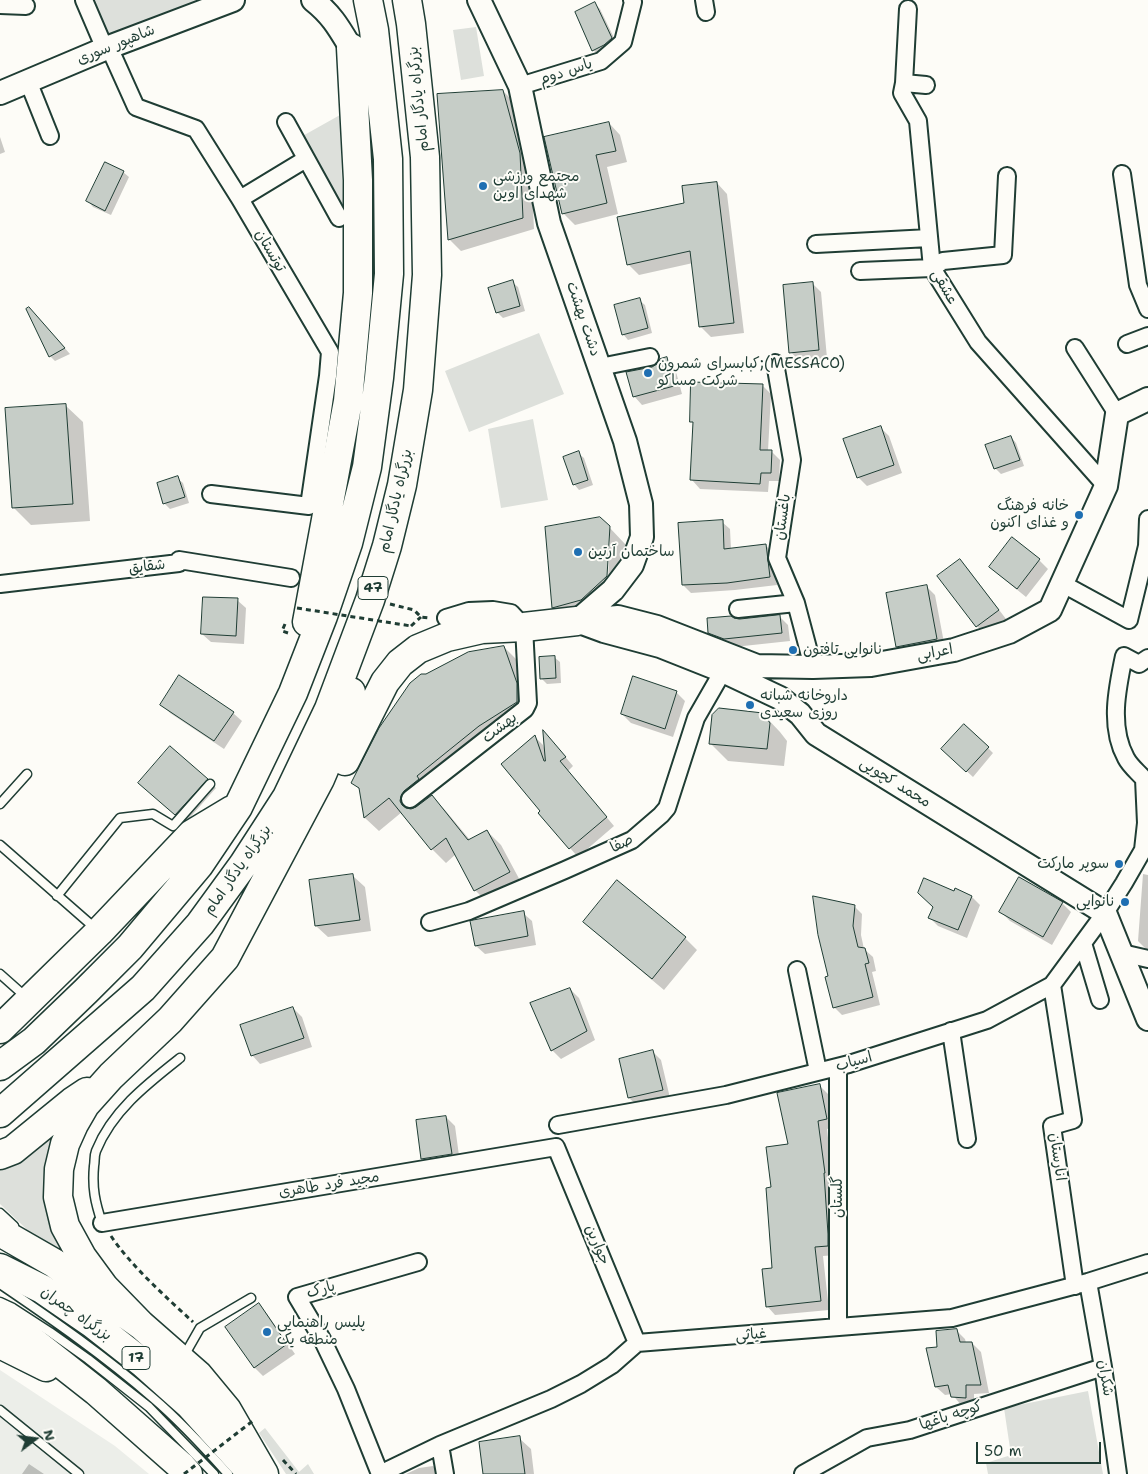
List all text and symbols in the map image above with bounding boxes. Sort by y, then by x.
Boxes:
street label: شاهپور سوری [74,21,158,69]
street label: بزرگراه یادگار امام [405,45,433,153]
street label: یاس دوم [537,55,595,89]
place label: مجتمع ورزشی شهدای اوین [493,168,579,203]
marker: مجتمع ورزشی شهدای اوین [477,180,489,192]
street label: توتستان [251,227,289,275]
street label: عشقی [927,266,961,308]
street label: دشت بهشت [562,279,604,359]
place label: کبابسرای شمرون;(MESSACO) شرکت مساکو [658,355,845,390]
marker: کبابسرای شمرون;(MESSACO) شرکت مساکو [642,367,654,379]
street label: بزرگراه یادگار امام [375,447,417,555]
street label: باغستان [771,493,795,541]
place label: خانه فرهنگ و غذای اکنون [990,497,1069,532]
marker: خانه فرهنگ و غذای اکنون [1073,509,1085,521]
place label: ساختمان آرتین [588,543,675,561]
marker: ساختمان آرتین [572,546,584,558]
street label: شقایق [128,556,166,578]
road number: 47 [358,576,388,600]
place label: نانوایی تافتون [803,641,883,659]
street label: اعرابی [915,641,955,665]
marker: نانوایی تافتون [787,644,799,656]
place label: داروخانه شبانه روزی سعیدی [760,687,848,722]
marker: داروخانه شبانه روزی سعیدی [744,699,756,711]
street label: بهشت [479,709,521,747]
street label: محمد کچویی [856,754,934,812]
street label: بزرگراه یادگار امام [200,821,276,919]
street label: صفا [607,831,637,857]
place label: سوپر مارکت [1037,855,1109,873]
marker: سوپر مارکت [1113,858,1125,870]
place label: نانوایی [1076,893,1115,911]
marker: نانوایی [1119,896,1131,908]
street label: اسیاب [834,1048,874,1076]
street label: انارستان [1045,1132,1069,1182]
street label: مجید فرد طاهری [277,1168,381,1202]
street label: گلستان [829,1176,847,1218]
street label: جوارین [581,1222,613,1268]
street label: پارک [305,1277,337,1303]
street label: بزرگراه چمران [37,1283,115,1345]
place label: پلیس راهنمایی منطقه یک [277,1314,365,1349]
street label: غیاثی [735,1325,767,1345]
marker: پلیس راهنمایی منطقه یک [261,1326,273,1338]
road number: 17 [122,1346,150,1370]
street label: شکران [1093,1359,1117,1397]
street label: کوچه باغها [917,1397,985,1435]
north arrow [10,1414,60,1464]
text: N [39,1427,60,1443]
scale bar [978,1432,1103,1464]
text: 50 m [984,1441,1022,1461]

